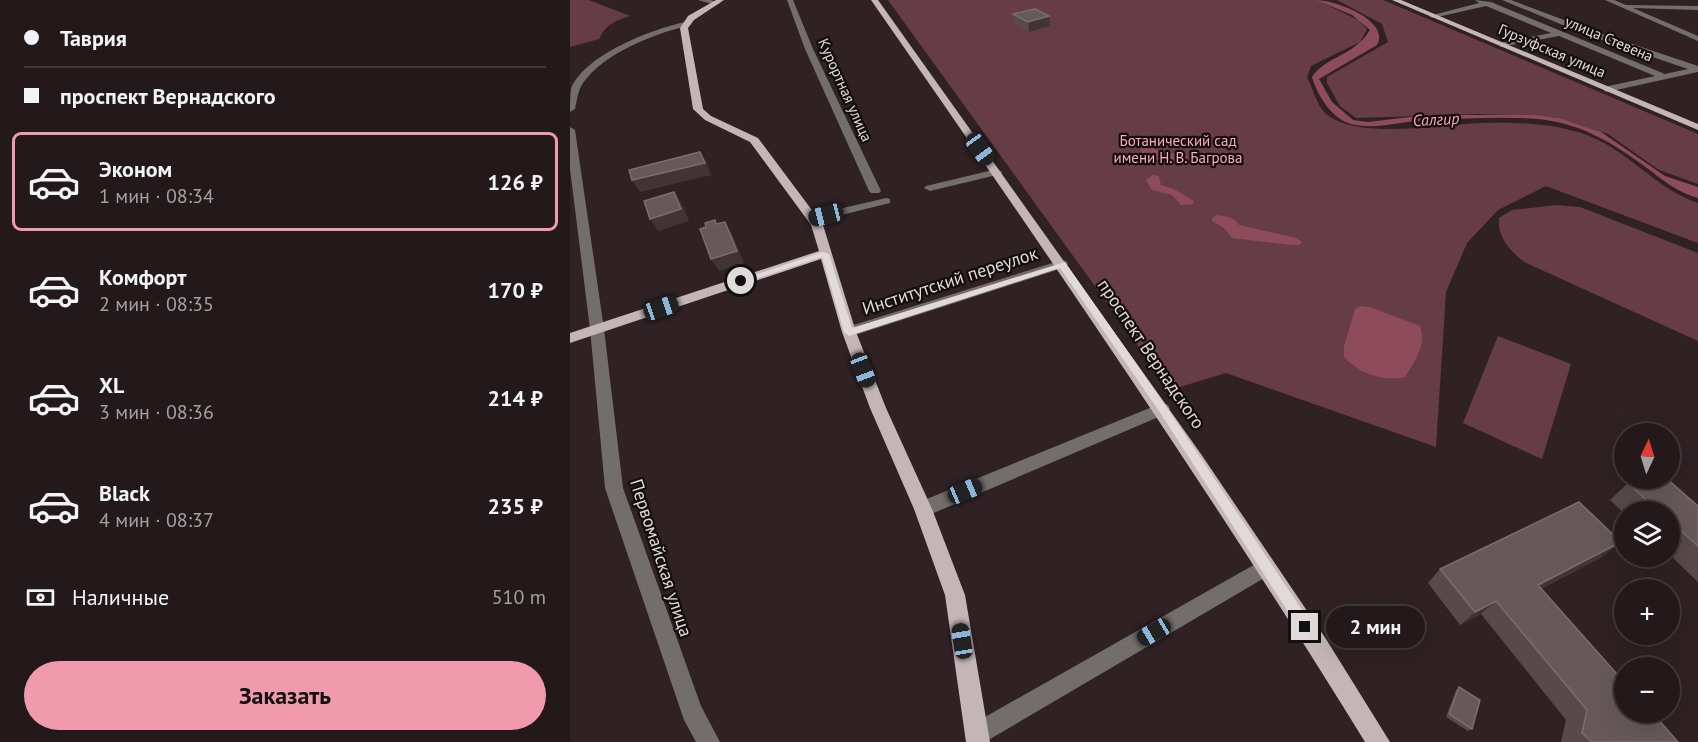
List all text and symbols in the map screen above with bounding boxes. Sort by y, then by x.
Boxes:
street label: улица Стевена [1562,11,1656,66]
street label: Гурзуфская улица [1496,19,1609,82]
text: Таврия [60,24,127,52]
street label: Курортная улица [814,35,877,144]
text: проспект Вернадского [60,82,276,110]
water label: Салгир [1412,108,1460,130]
car [962,129,998,169]
park label: Ботанический сад имени Н. В. Багрова [1113,131,1243,167]
icon: car [27,155,81,209]
text: Эконом [99,155,172,183]
text: 126 ₽ [488,168,543,196]
text: 1 мин · 08:34 [99,183,214,209]
car [806,202,846,228]
street label: Институтский переулок [859,241,1041,320]
icon: car [27,263,81,317]
text: Комфорт [99,263,187,291]
route start [727,267,754,294]
street label: проспект Вернадского [1093,274,1210,433]
text: 170 ₽ [488,276,543,304]
text: 2 мин · 08:35 [99,291,214,317]
car [641,294,681,322]
car [848,350,878,390]
icon: car [27,371,81,425]
text: XL [99,371,124,399]
text: 214 ₽ [488,384,543,412]
text: 3 мин · 08:36 [99,399,214,425]
north arrow [1614,423,1680,489]
map controls [1614,423,1680,723]
street label: Первомайская улица [625,476,698,640]
car [945,476,985,506]
icon: car [27,479,81,533]
text: Black [99,479,150,507]
text: 235 ₽ [488,492,543,520]
button: layers [1614,501,1680,567]
text: 4 мин · 08:37 [99,507,214,533]
button: + [1614,579,1680,645]
icon: cash [24,581,57,614]
text: Наличные [72,583,169,611]
text: 510 m [492,584,546,610]
callout: 2 мин [1326,606,1425,648]
route end [1291,613,1318,640]
text: 2 мин [1350,614,1401,640]
car [1134,615,1174,649]
car [950,622,974,660]
button: − [1614,657,1680,723]
button: Заказать [24,661,546,730]

